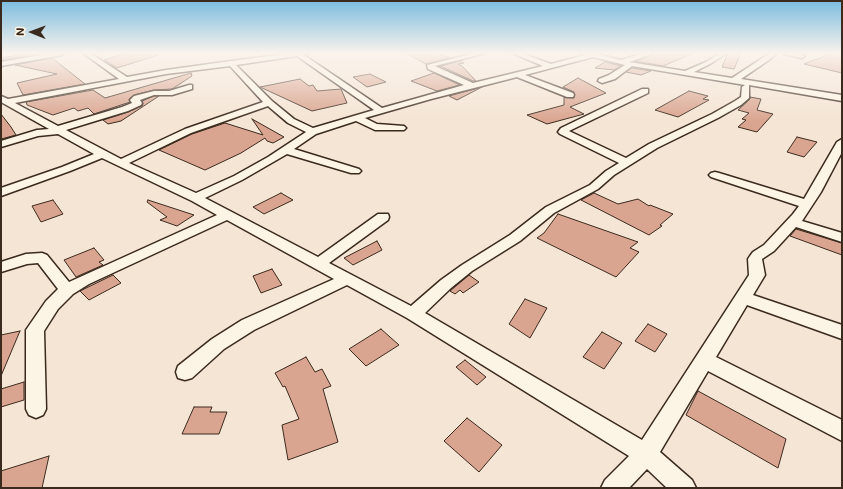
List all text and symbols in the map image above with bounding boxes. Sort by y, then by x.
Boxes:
north arrow [12,12,52,52]
text: N [12,27,27,36]

